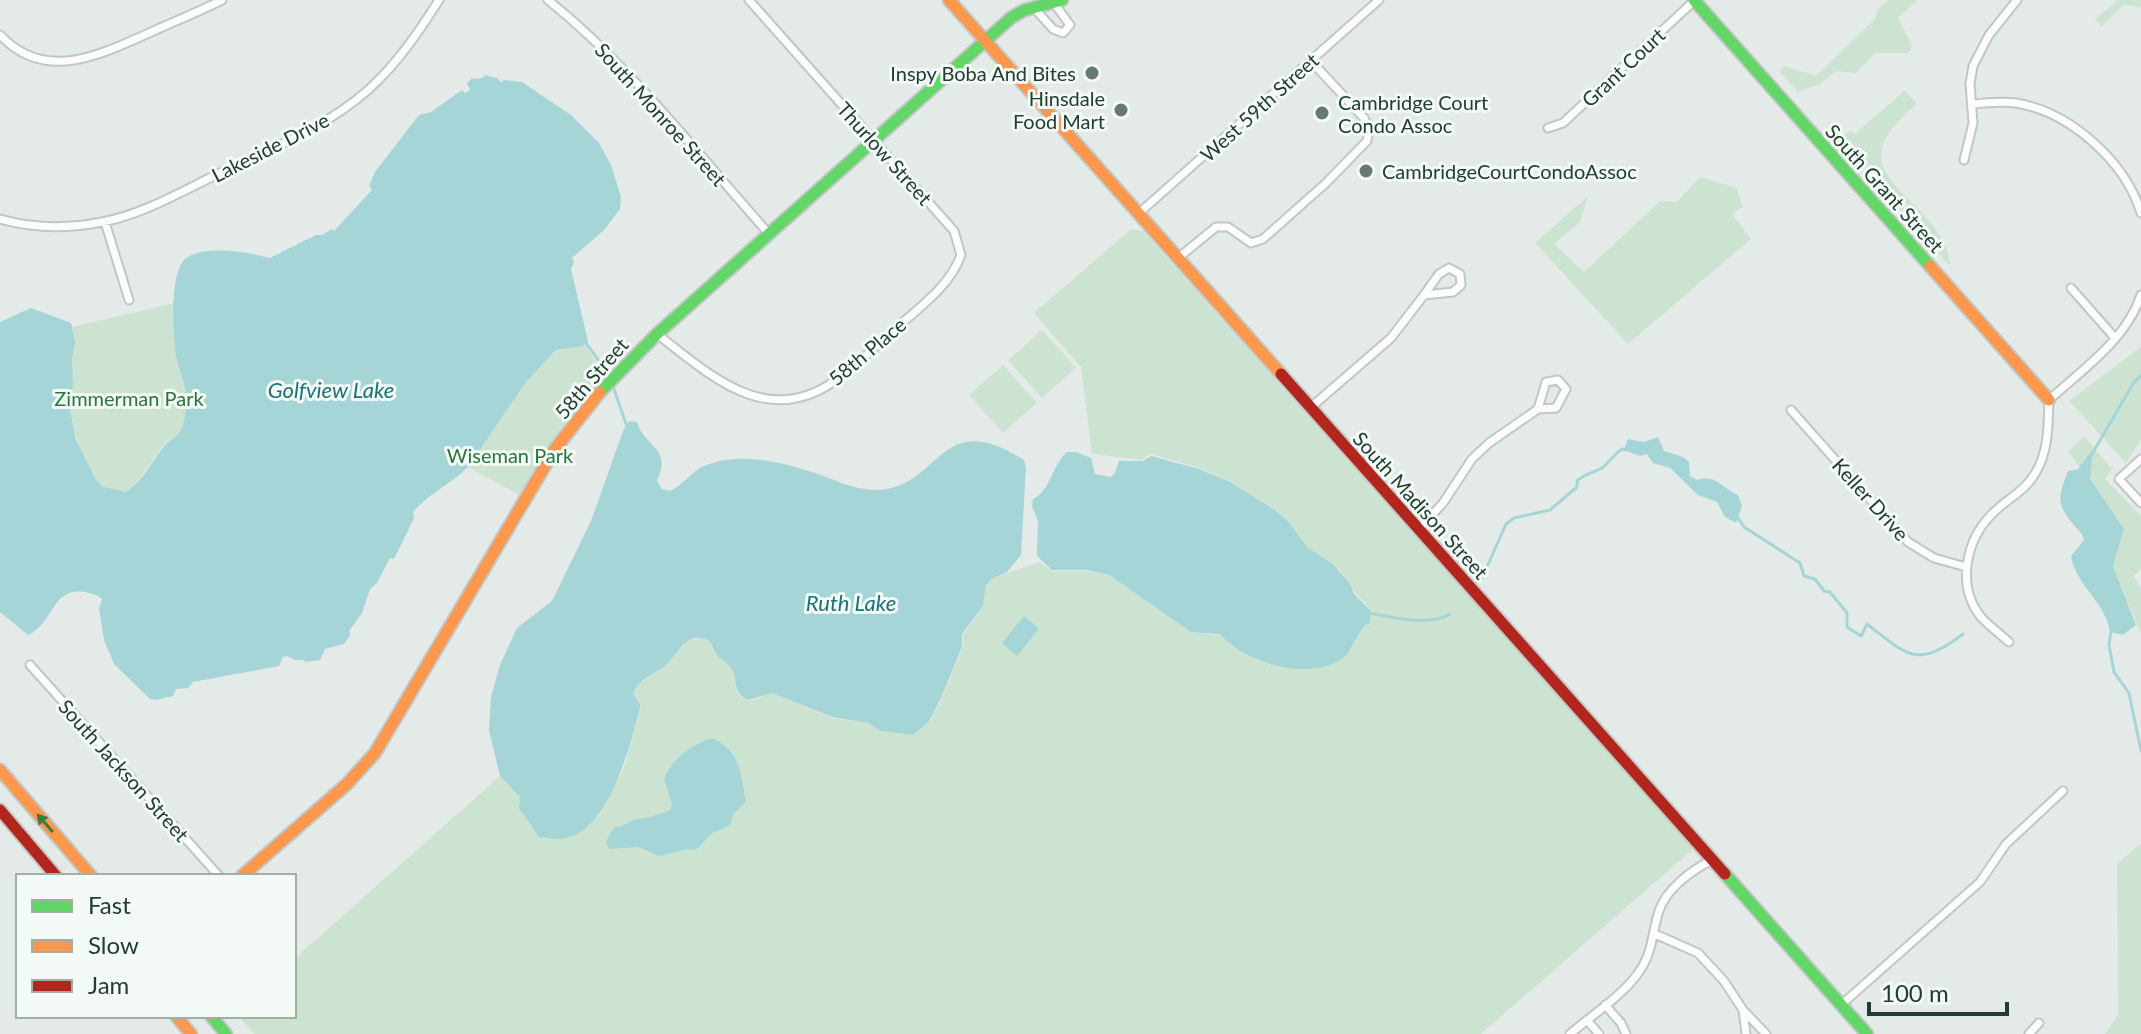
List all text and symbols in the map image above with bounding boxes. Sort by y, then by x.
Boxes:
street label: Grant Court [1576,22,1670,112]
street label: South Monroe Street [591,38,731,190]
street label: West 59th Street [1195,48,1323,166]
place label: Inspy Boba And Bites [890,61,1076,85]
marker: Inspy Boba And Bites [1083,64,1101,82]
place label: Hinsdale Food Mart [1013,86,1105,133]
place label: Cambridge Court Condo Assoc [1338,90,1488,137]
street label: Thurlow Street [833,97,937,209]
marker: Hinsdale Food Mart [1112,101,1130,119]
marker: Cambridge Court Condo Assoc [1313,104,1331,122]
street label: Lakeside Drive [207,107,333,187]
street label: South Grant Street [1821,119,1949,257]
place label: CambridgeCourtCondoAssoc [1382,159,1637,183]
marker: CambridgeCourtCondoAssoc [1357,162,1375,180]
street label: 58th Place [824,312,910,390]
street label: 58th Street [549,333,633,423]
water label: Golfview Lake [268,376,394,403]
park label: Zimmerman Park [54,386,204,410]
street label: South Madison Street [1349,426,1493,584]
park label: Wiseman Park [447,443,574,467]
street label: Keller Drive [1828,453,1914,545]
water label: Ruth Lake [806,589,896,616]
street label: South Jackson Street [54,694,194,846]
one-way arrow [37,813,55,832]
legend [16,874,296,1018]
text: Fast [88,890,131,919]
text: Slow [88,930,139,959]
scale bar [1869,966,2007,1016]
text: Jam [88,970,129,999]
text: 100 m [1881,978,1949,1007]

